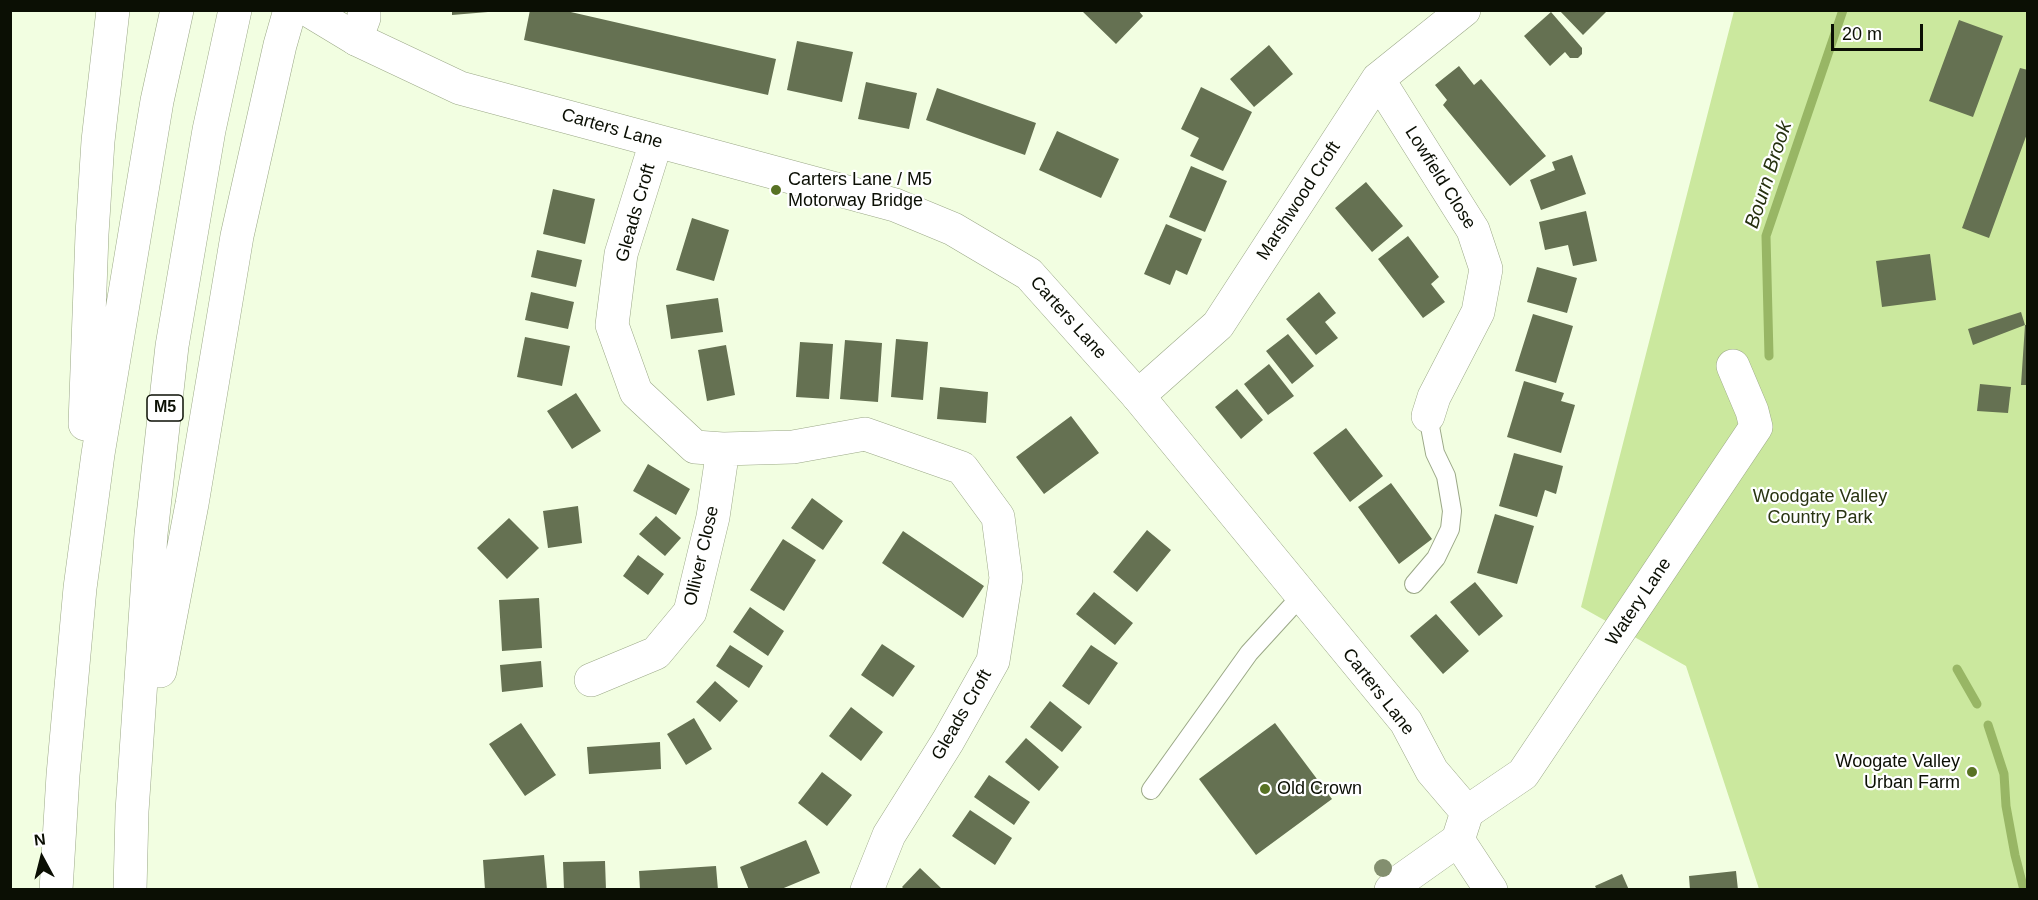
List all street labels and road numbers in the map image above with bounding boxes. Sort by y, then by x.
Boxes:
street label: Carters Lane [559,104,665,154]
street label: Lowfield Close [1400,123,1480,233]
street label: Marshwood Croft [1253,138,1345,264]
street label: Gleads Croft [612,161,660,265]
street label: Carters Lane [1025,272,1111,364]
road number: M5 [147,395,183,421]
street label: Olliver Close [680,504,724,608]
street label: Watery Lane [1602,554,1676,650]
street label: Carters Lane [1337,644,1419,740]
street label: Gleads Croft [927,666,997,764]

